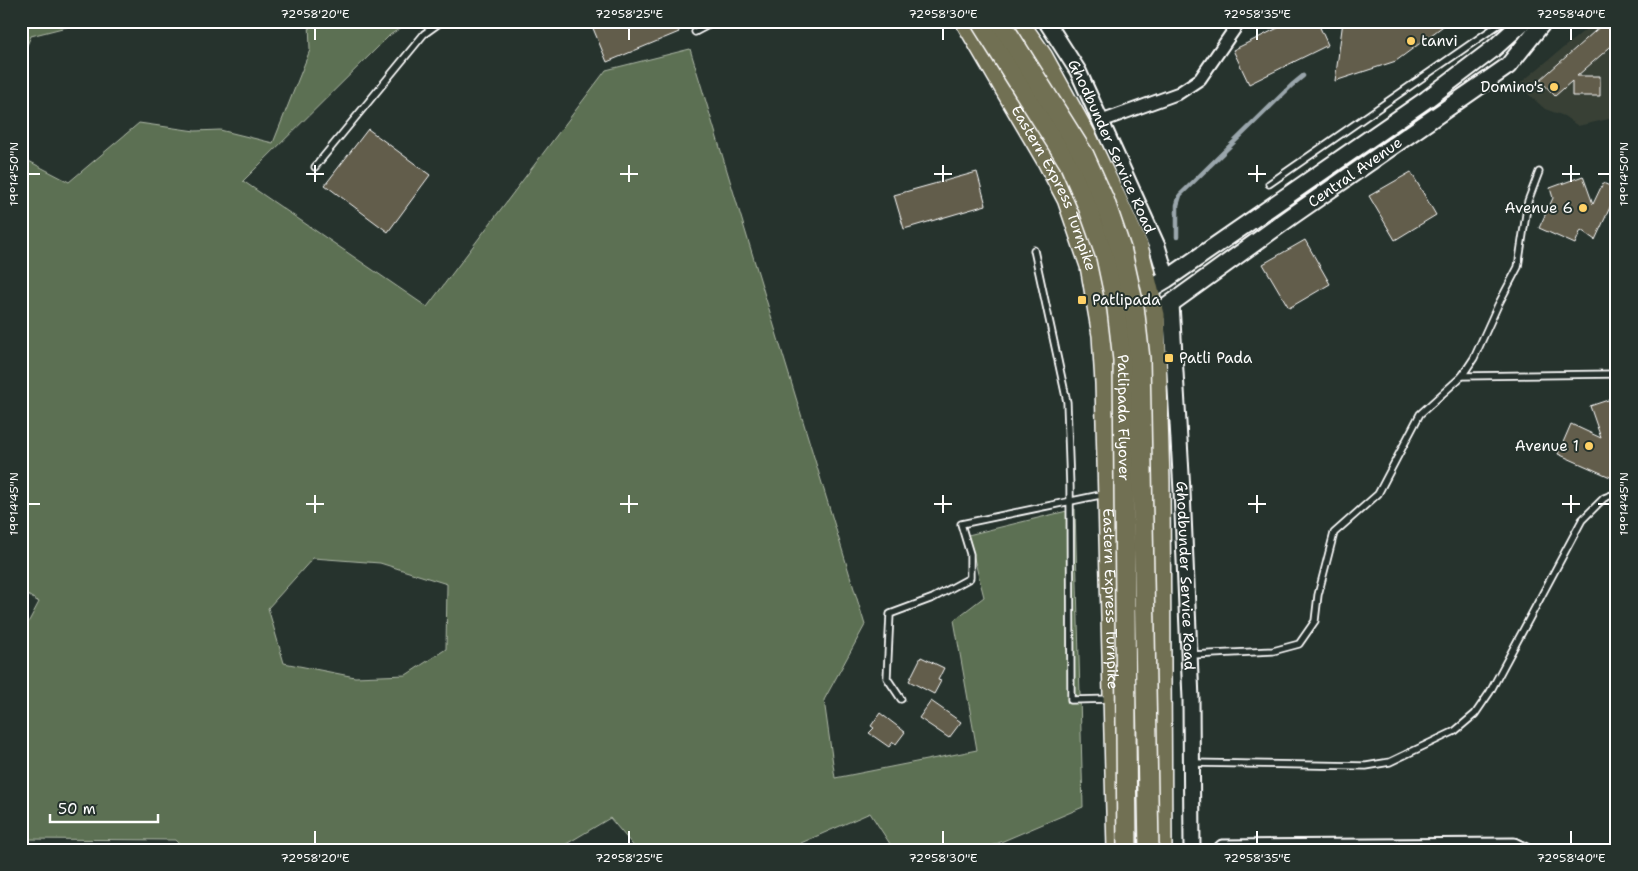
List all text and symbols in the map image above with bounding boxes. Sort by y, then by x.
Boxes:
text: 72°58'20"E [281,6,349,22]
text: 72°58'25"E [595,6,663,22]
text: 72°58'30"E [908,6,978,22]
text: 72°58'35"E [1223,6,1291,22]
text: 72°58'40"E [1536,6,1606,22]
place label: tanvi [1421,31,1458,51]
marker: tanvi [1405,35,1417,47]
street label: Ghodbunder Service Road [1063,55,1160,237]
place label: Domino's [1481,77,1544,97]
marker: Domino's [1548,81,1560,93]
street label: Eastern Express Turnpike [1006,102,1101,272]
street label: Central Avenue [1304,132,1406,212]
text: 19°14'50"N [6,142,22,206]
text: 19°14'50"N [1616,142,1632,206]
place label: Avenue 6 [1505,198,1573,218]
marker: Avenue 6 [1577,202,1589,214]
place label: Patlipada [1092,290,1161,310]
marker: Patlipada [1076,294,1088,306]
place label: Patli Pada [1179,348,1253,368]
marker: Patli Pada [1163,352,1175,364]
street label: Patlipada Flyover [1112,353,1134,481]
place label: Avenue 1 [1515,436,1579,456]
marker: Avenue 1 [1583,440,1595,452]
text: 19°14'45"N [6,472,22,536]
text: 19°14'45"N [1616,472,1632,536]
street label: Ghodbunder Service Road [1171,480,1200,671]
street label: Eastern Express Turnpike [1098,508,1123,690]
scale bar [50,791,158,823]
text: 50 m [58,799,96,819]
text: 72°58'20"E [281,850,349,866]
text: 72°58'25"E [595,850,663,866]
text: 72°58'30"E [908,850,978,866]
text: 72°58'35"E [1223,850,1291,866]
text: 72°58'40"E [1536,850,1606,866]

